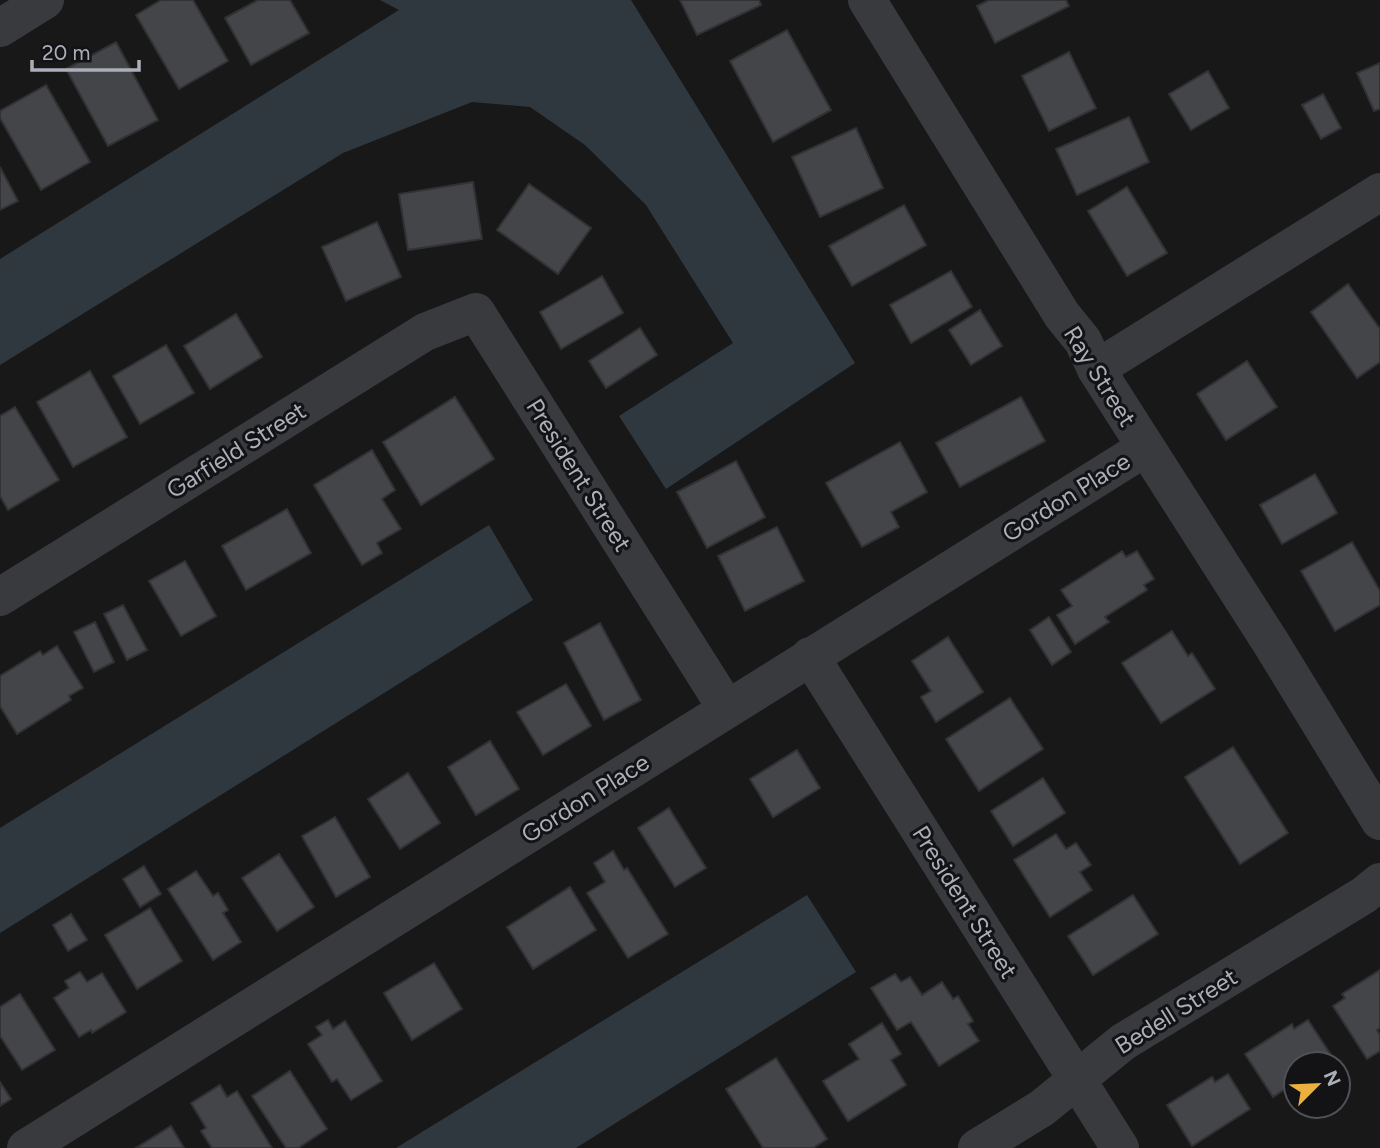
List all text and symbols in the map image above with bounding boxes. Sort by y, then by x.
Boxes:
scale bar [32,28,138,72]
text: 20 m [42,40,90,65]
street label: Ray Street [1058,320,1142,432]
street label: President Street [520,393,638,557]
street label: Garfield Street [161,396,311,504]
street label: Gordon Place [997,446,1135,548]
street label: Gordon Place [516,747,654,849]
street label: President Street [906,820,1024,984]
street label: Bedell Street [1110,962,1242,1060]
north arrow [1282,1050,1352,1120]
text: N [1319,1067,1346,1090]

